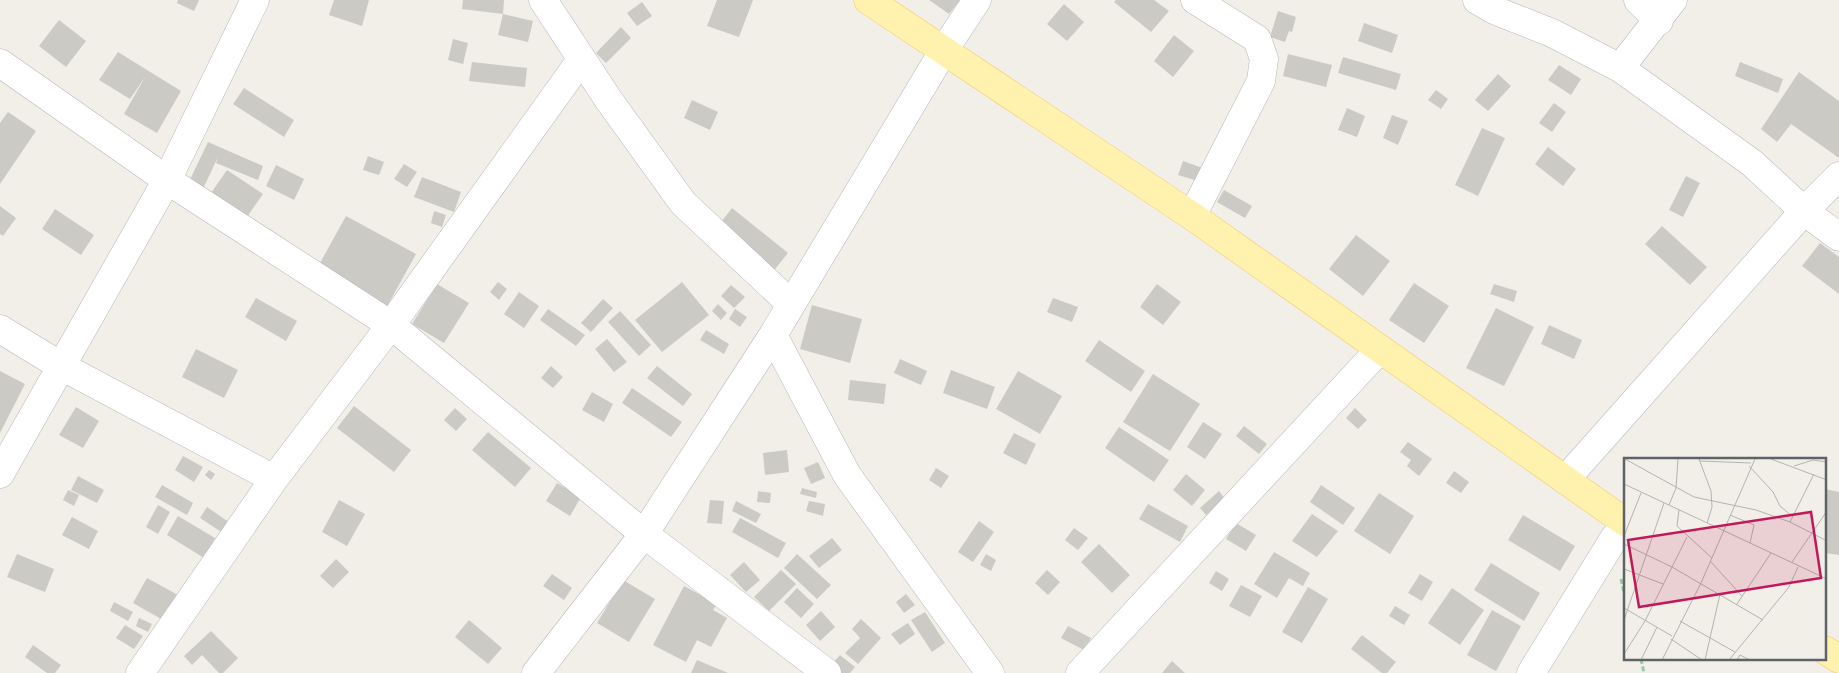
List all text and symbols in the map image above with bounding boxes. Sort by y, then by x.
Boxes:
inset map [1624,458,1826,660]

